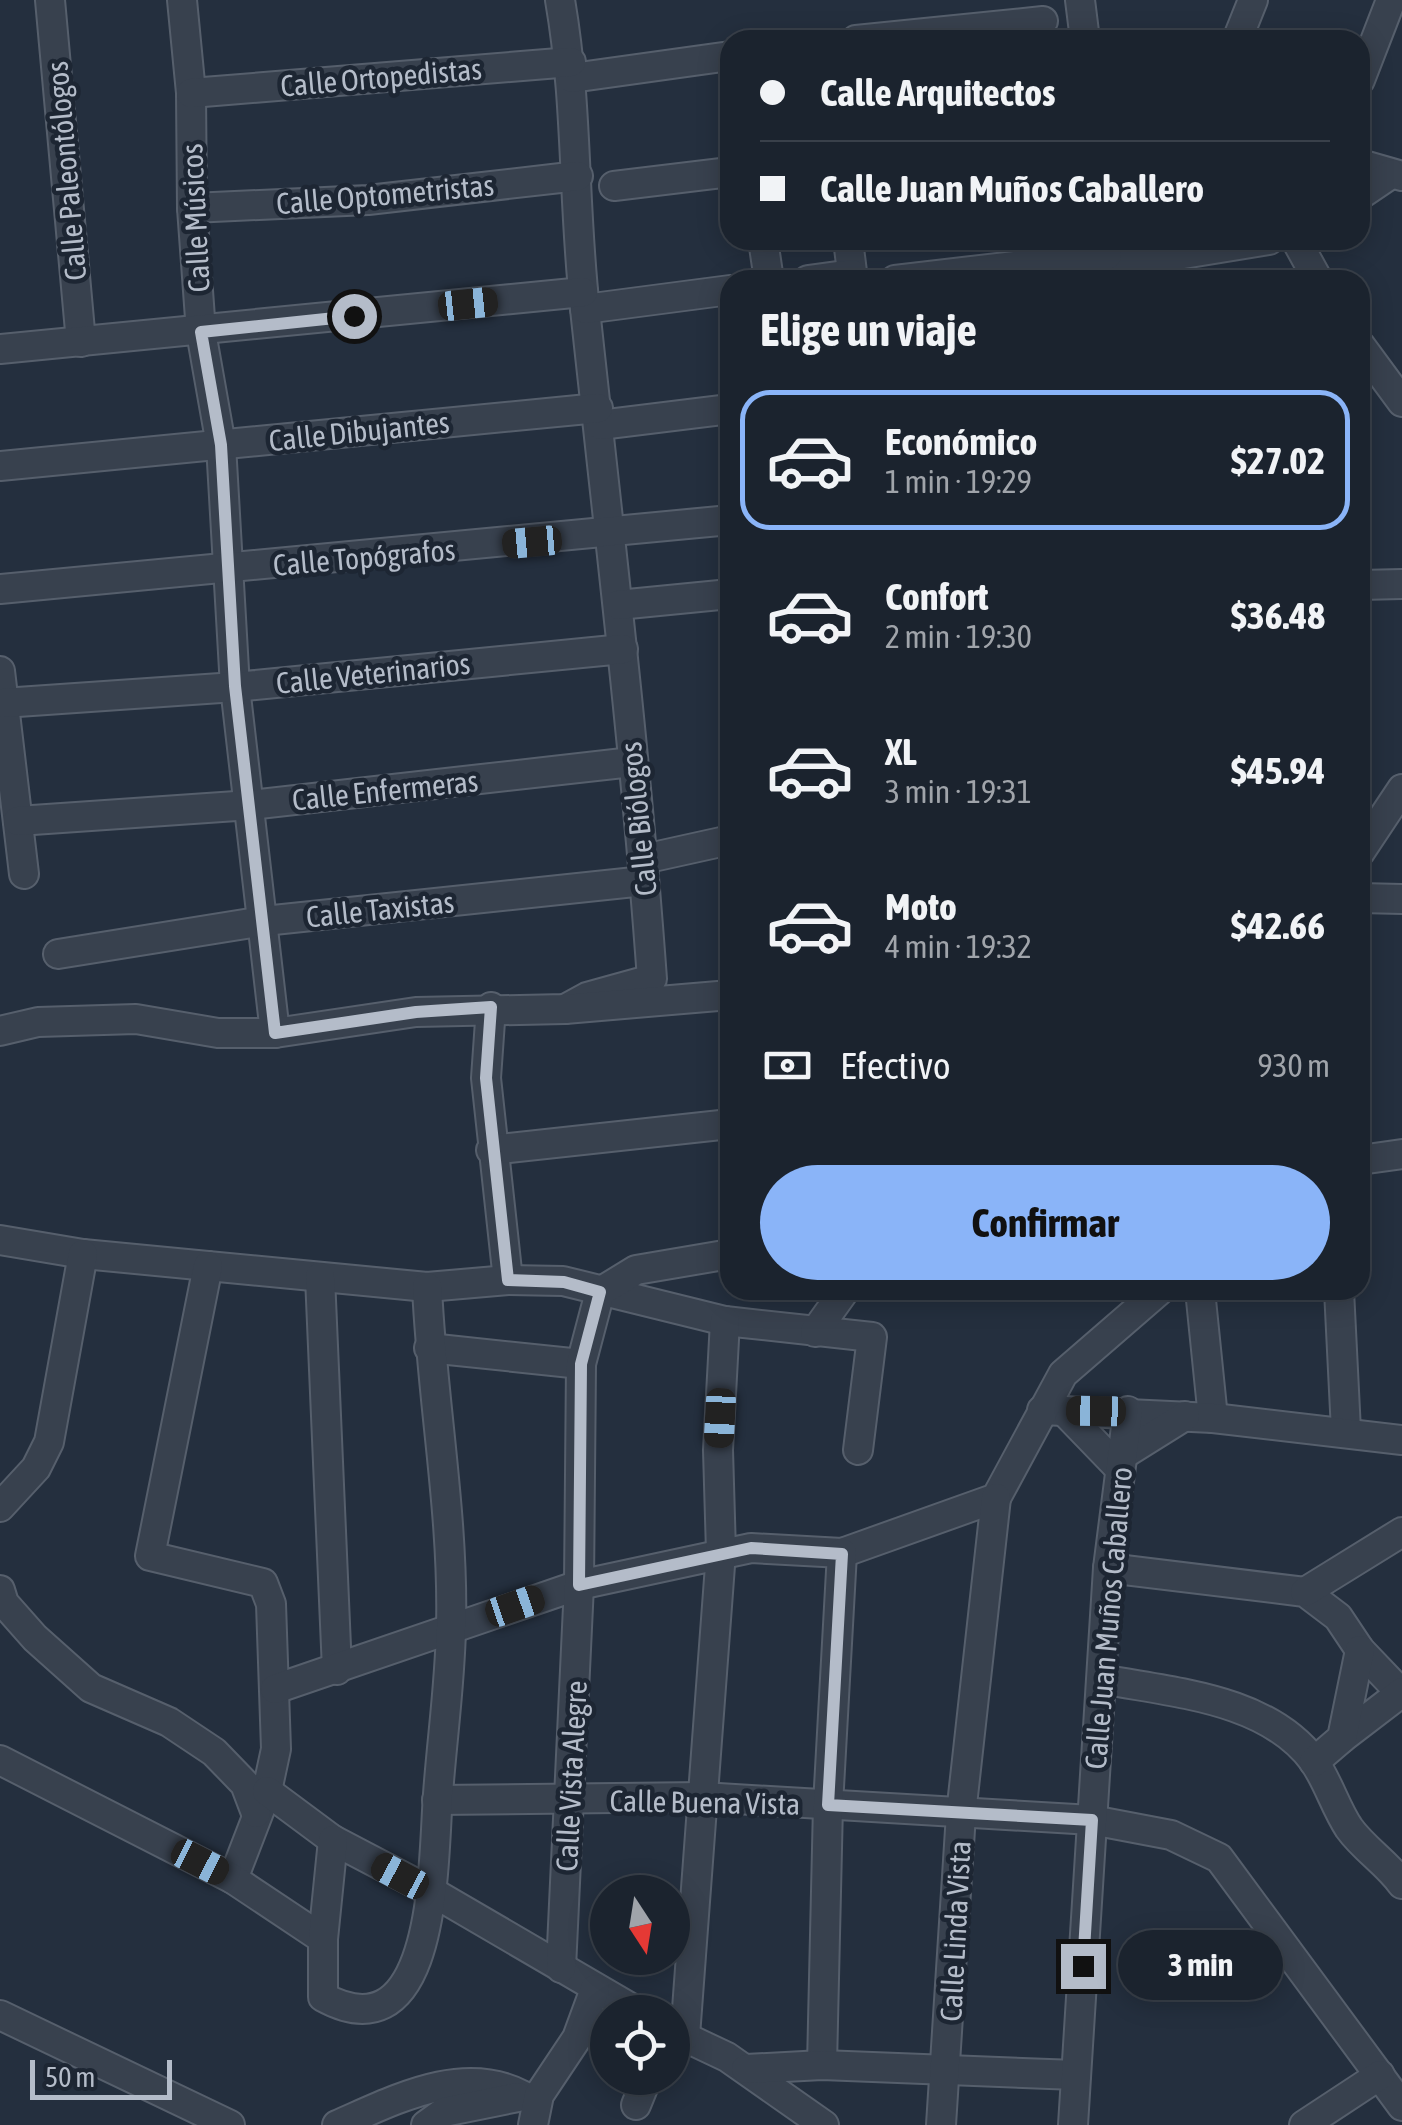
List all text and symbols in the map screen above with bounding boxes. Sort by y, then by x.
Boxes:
street label: Calle Ortopedistas [279,51,483,103]
street label: Calle Paleontólogos [39,60,93,282]
text: Calle Arquitectos [820,71,1055,114]
street label: Calle Músicos [174,143,216,293]
text: Calle Juan Muños Caballero [820,167,1204,210]
street label: Calle Optometristas [275,168,495,220]
car [437,286,499,322]
route start [332,294,377,339]
text: Elige un viaje [760,304,977,356]
street label: Calle Dibujantes [267,405,451,457]
icon: car [765,415,855,505]
text: Económico [885,420,1037,463]
text: $27.02 [1231,439,1325,482]
text: 1 min · 19:29 [885,463,1032,500]
car [501,524,563,560]
street label: Calle Topógrafos [272,532,456,582]
icon: car [765,570,855,660]
text: Confort [885,575,989,618]
text: $36.48 [1231,594,1325,637]
text: 2 min · 19:30 [885,618,1032,655]
street label: Calle Veterinarios [274,646,472,700]
icon: car [765,725,855,815]
text: XL [885,730,917,773]
street label: Calle Biólogos [613,740,663,898]
text: $45.94 [1231,749,1325,792]
street label: Calle Enfermeras [290,763,480,817]
text: 3 min · 19:31 [885,773,1032,810]
icon: car [765,880,855,970]
street label: Calle Taxistas [304,884,456,934]
text: Moto [885,885,957,928]
text: $42.66 [1231,904,1325,947]
text: 4 min · 19:32 [885,928,1032,965]
icon: cash [760,1038,815,1093]
text: Efectivo [840,1044,951,1087]
text: 930 m [1257,1047,1330,1084]
button: Confirmar [760,1165,1330,1280]
car [703,1387,737,1449]
car [1066,1395,1126,1427]
street label: Calle Juan Muños Caballero [1078,1465,1138,1771]
car [482,1582,548,1630]
street label: Calle Vista Alegre [549,1680,593,1872]
street label: Calle Buena Vista [609,1783,801,1821]
car [166,1835,234,1889]
street label: Calle Linda Vista [933,1840,977,2022]
car [366,1849,434,1903]
north arrow [590,1875,690,1975]
map controls [590,1875,690,2095]
callout: 3 min [1118,1931,1283,2001]
route end [1061,1944,1106,1989]
text: 3 min [1168,1946,1233,1983]
button: locate [590,1995,690,2095]
scale bar [30,2055,172,2100]
text: 50 m [45,2061,95,2093]

